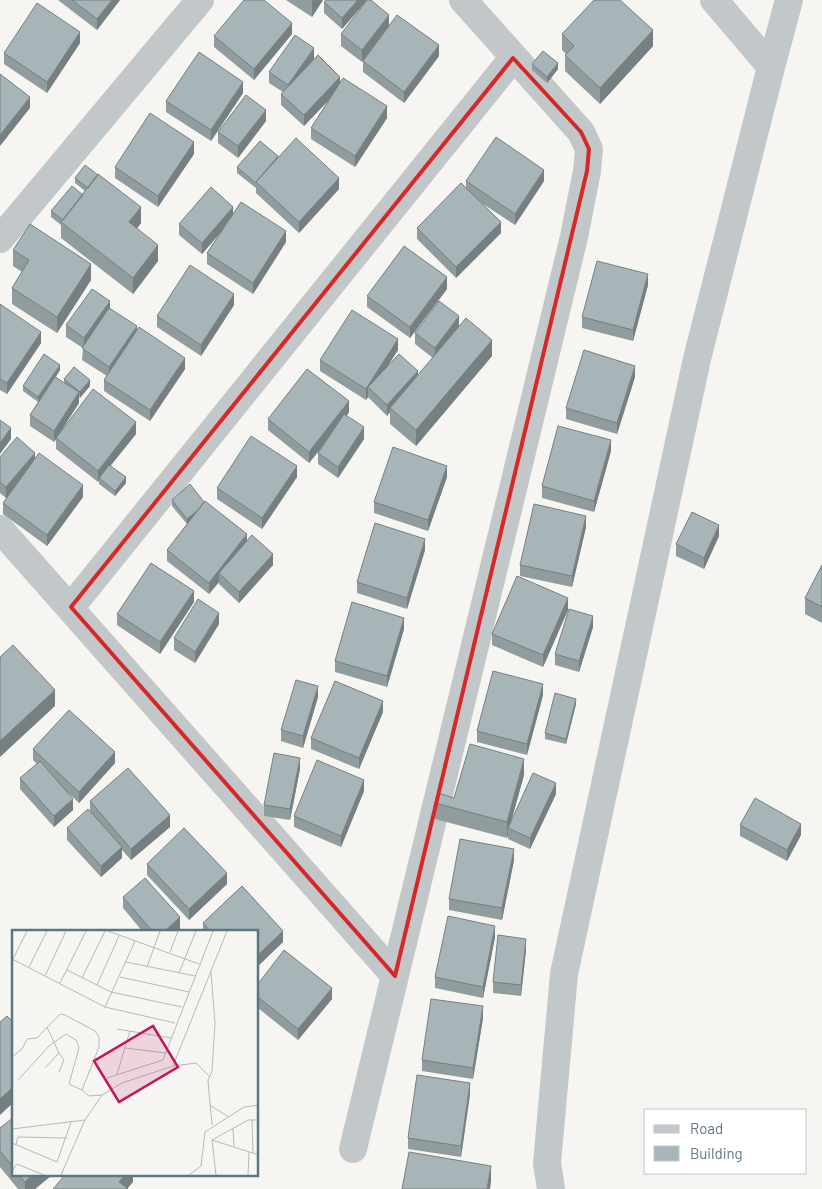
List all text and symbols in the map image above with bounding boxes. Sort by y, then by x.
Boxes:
inset map [12,930,259,1176]
legend [644,1109,807,1174]
text: Road [690,1119,723,1137]
text: Building [690,1144,743,1162]

